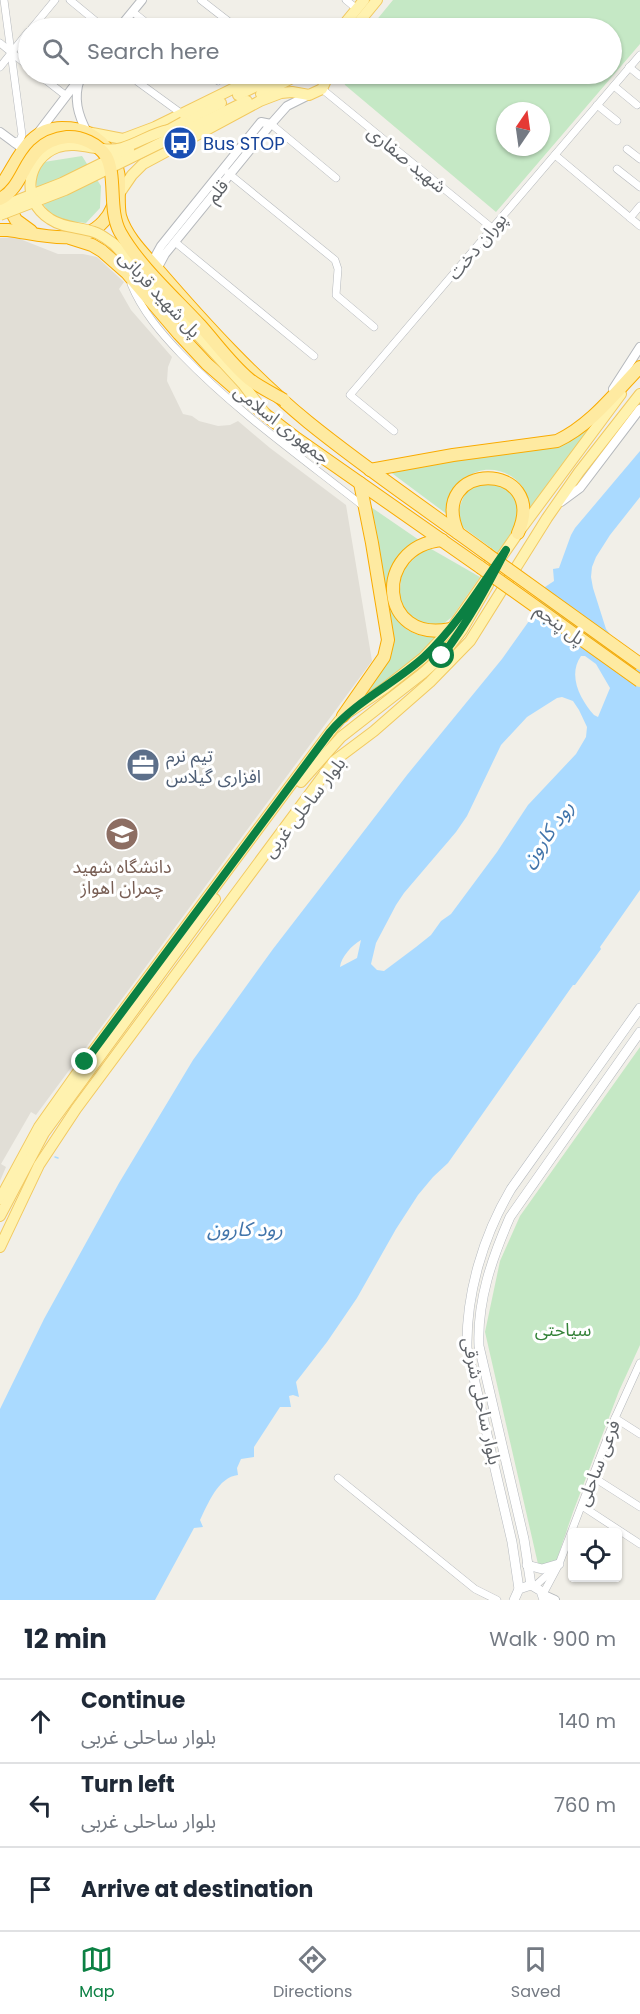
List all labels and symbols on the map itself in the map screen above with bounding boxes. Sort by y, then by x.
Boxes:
north arrow [496,102,550,156]
street label: شهید صفاری [362,119,452,199]
bus stop icon: Bus STOP [162,125,198,161]
place label: Bus STOP [203,131,285,156]
street label: قلم [200,174,235,209]
street label: پوران دخت [442,207,512,285]
street label: پل شهید قربانی [113,245,207,343]
street label: جمهوری اسلامی [229,379,335,469]
street label: پل پنجم [529,597,590,652]
route start [428,642,454,668]
place label: تیم نرم افزاری گیلاس [166,743,261,789]
office icon: تیم نرم افزاری گیلاس [125,747,161,783]
street label: بلوار ساحلی غربی [257,751,351,863]
water label: رود کارون [514,795,580,873]
school or university icon: دانشگاه شهید چمران اهواز [104,816,140,852]
place label: دانشگاه شهید چمران اهواز [72,854,172,900]
route end [71,1048,97,1074]
water label: رود کارون [207,1215,283,1243]
park label: سیاحتی [535,1317,591,1342]
street label: بلوار ساحلی شرقی [456,1335,508,1467]
street label: فرعی ساحلی [570,1416,626,1510]

